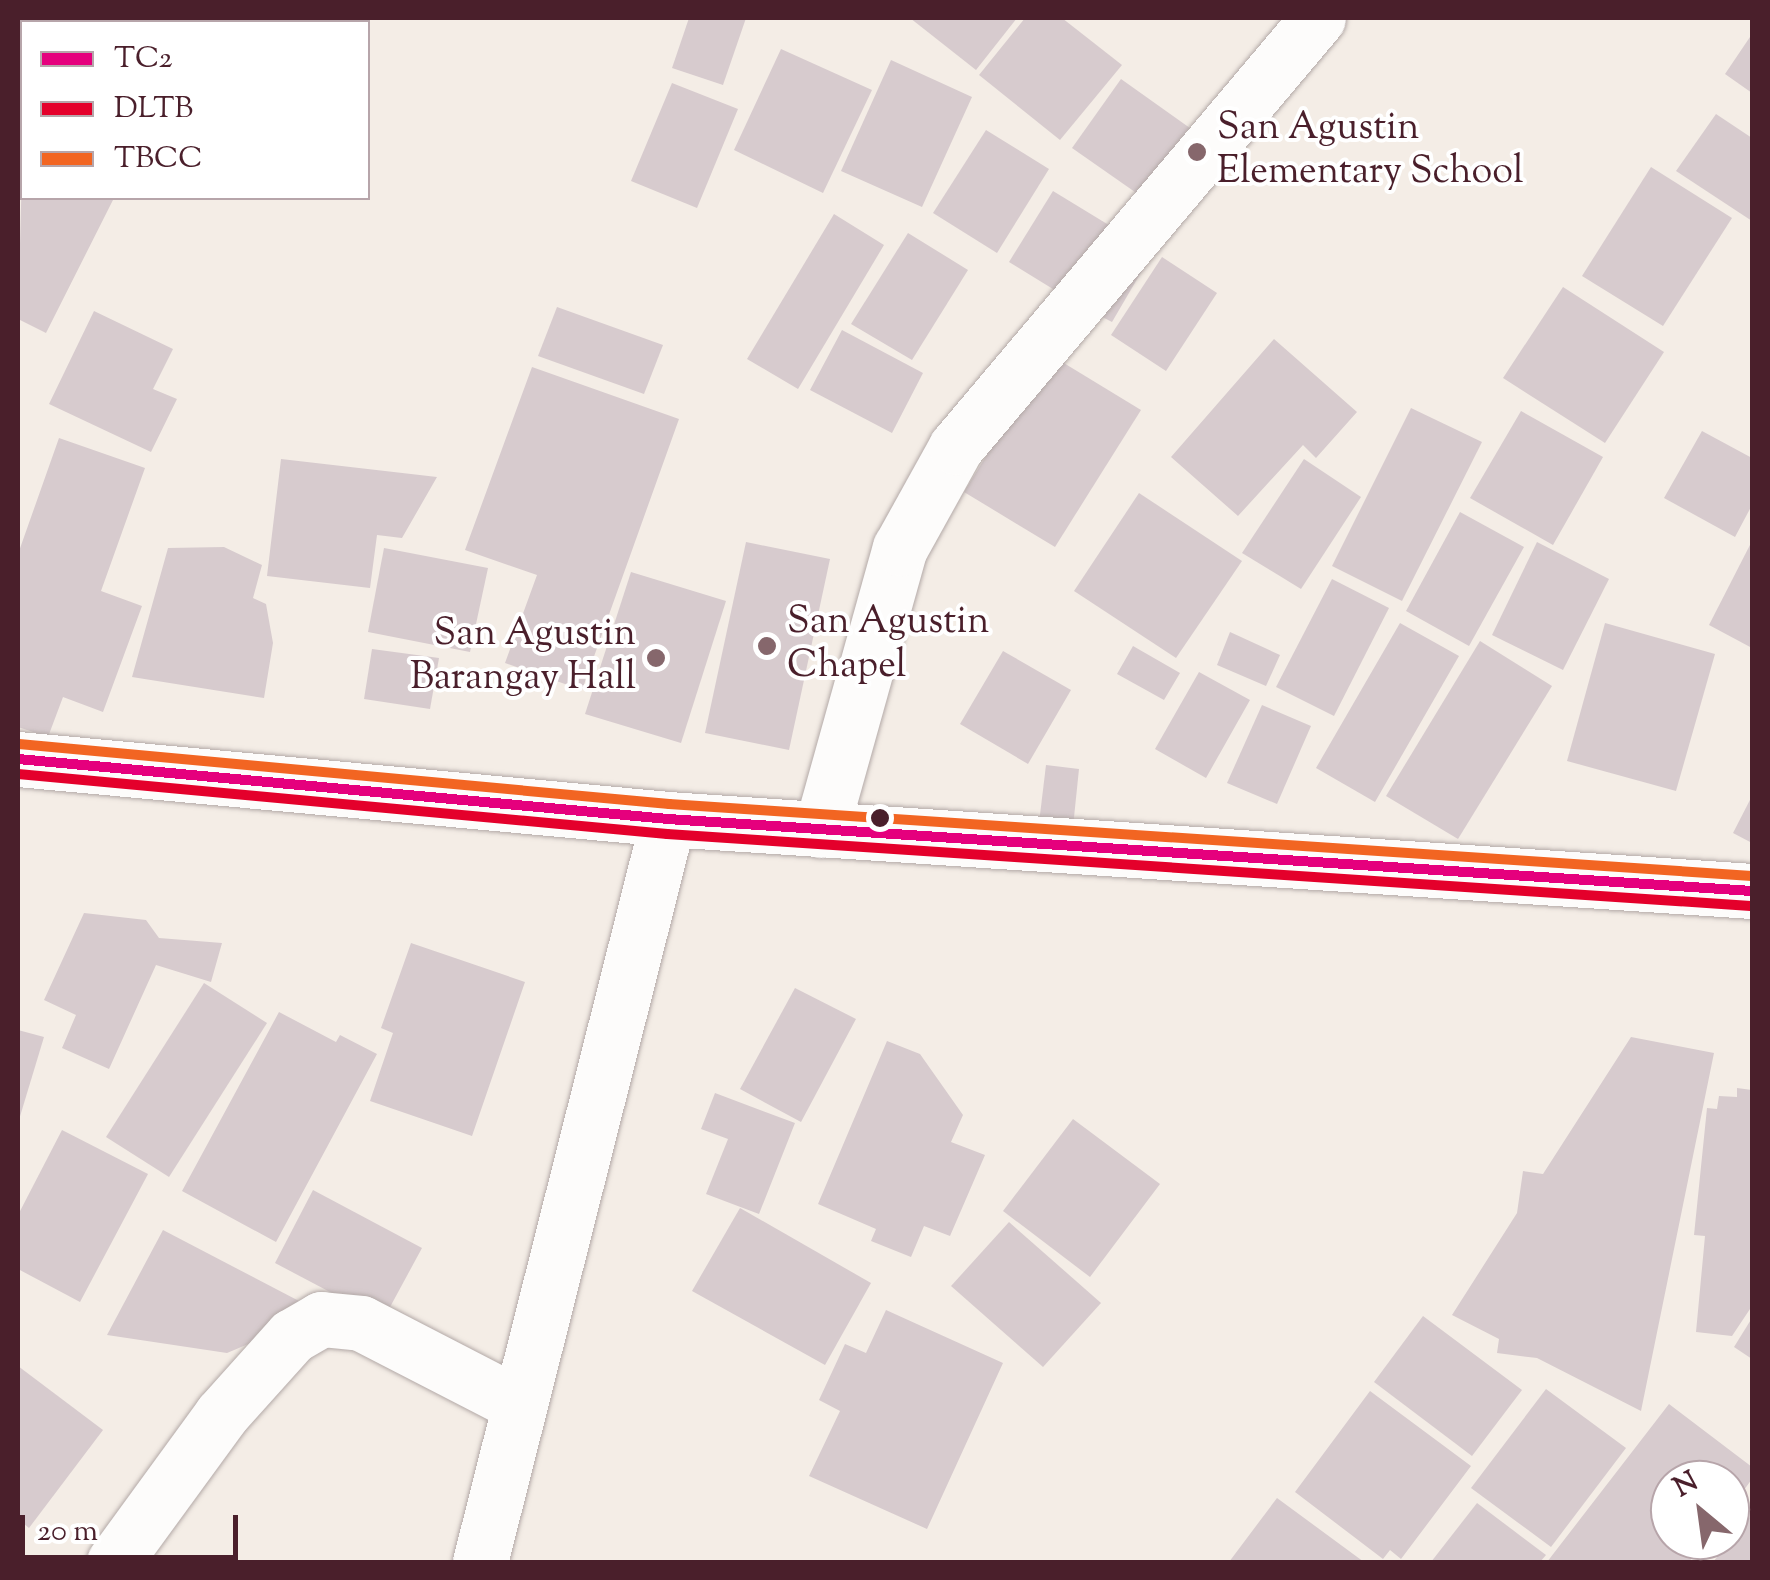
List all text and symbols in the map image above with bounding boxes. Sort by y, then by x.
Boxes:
legend [20,20,370,200]
text: TC2 [114,38,173,81]
text: DLTB [114,88,193,131]
place label: San Agustin Elementary School [1217,107,1524,196]
text: TBCC [114,138,202,181]
marker: San Agustin Elementary School [1186,141,1208,163]
place label: San Agustin Chapel [787,601,989,690]
place label: San Agustin Barangay Hall [410,613,636,702]
marker: San Agustin Chapel [756,635,778,657]
marker: San Agustin Barangay Hall [645,647,667,669]
unlabelled marker [870,808,890,828]
north arrow [1650,1460,1750,1560]
text: N [1667,1463,1706,1508]
scale bar [25,1495,242,1557]
text: 20 m [37,1511,98,1554]

